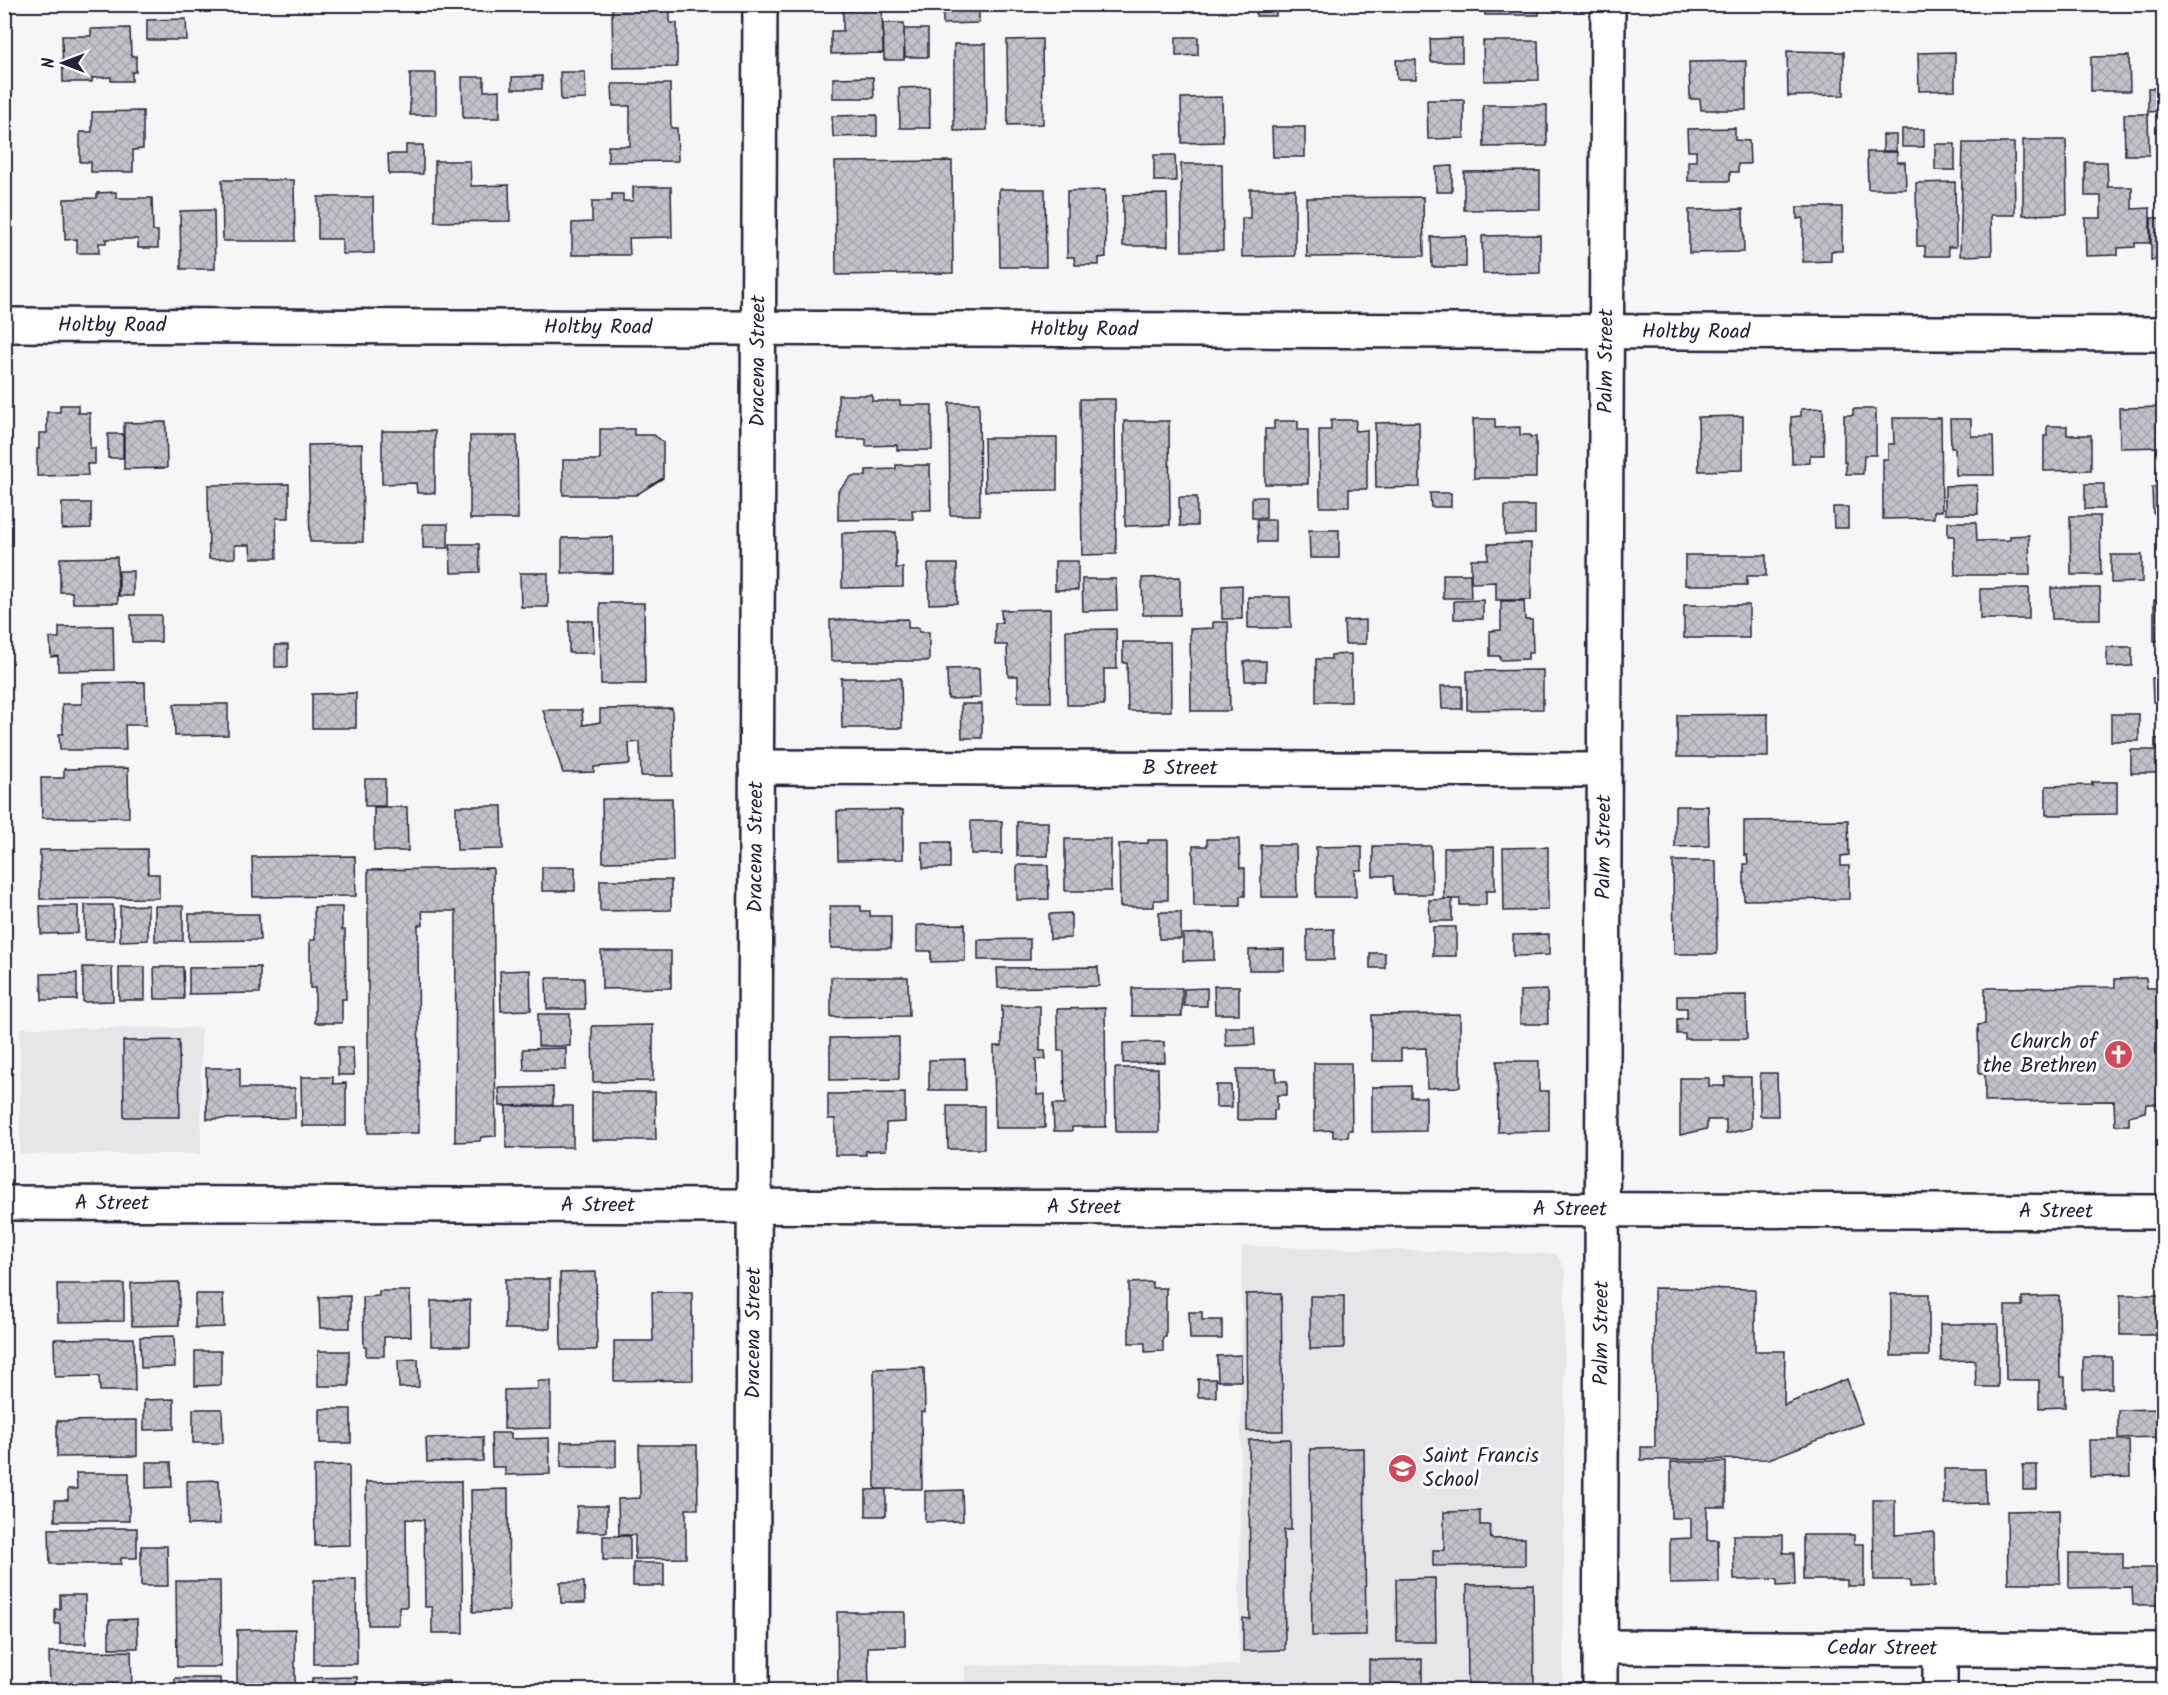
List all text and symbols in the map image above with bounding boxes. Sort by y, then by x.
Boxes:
north arrow [33,33,93,93]
text: N [37,58,62,68]
street label: Dracena Street [741,294,775,427]
street label: Palm Street [1590,308,1623,414]
street label: Holtby Road [58,309,167,342]
street label: Holtby Road [544,311,653,344]
street label: Holtby Road [1030,313,1139,346]
street label: Holtby Road [1642,315,1751,349]
street label: B Street [1142,752,1218,785]
street label: Dracena Street [739,780,773,913]
street label: Palm Street [1587,794,1621,900]
place label: Church of the Brethren [1983,1026,2099,1083]
church icon: Church of the Brethren [2102,1038,2134,1070]
street label: A Street [75,1187,150,1220]
street label: A Street [561,1189,636,1222]
street label: A Street [1047,1191,1122,1224]
street label: A Street [1533,1193,1608,1226]
street label: A Street [2019,1195,2094,1228]
street label: Dracena Street [737,1266,771,1399]
street label: Palm Street [1585,1280,1618,1386]
place label: Saint Francis School [1423,1440,1539,1497]
school or university icon: Saint Francis School [1386,1452,1418,1484]
street label: Cedar Street [1826,1632,1938,1665]

